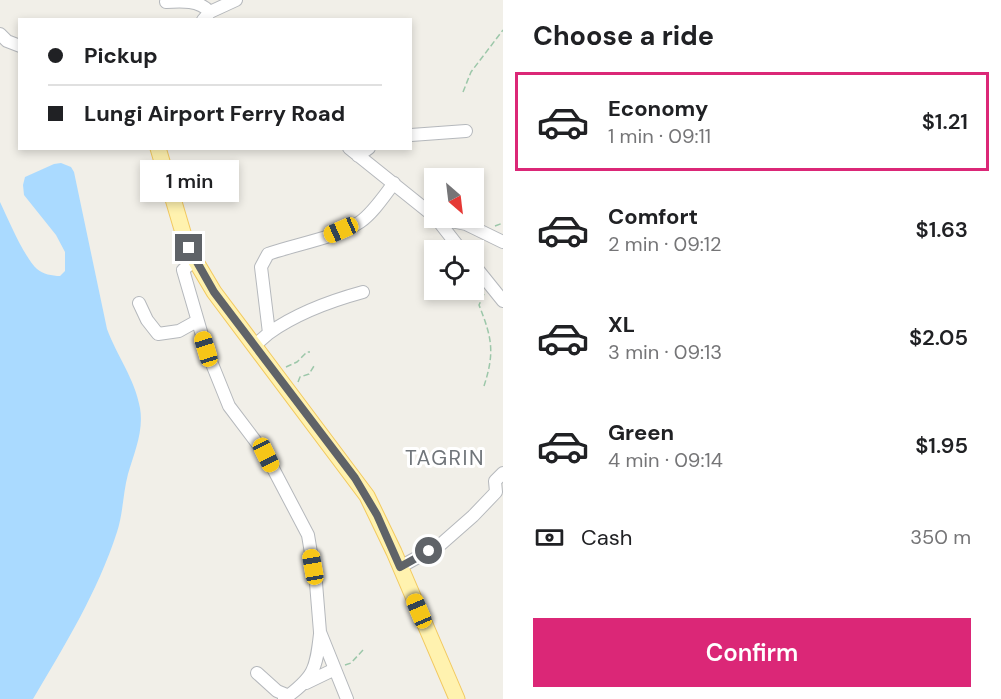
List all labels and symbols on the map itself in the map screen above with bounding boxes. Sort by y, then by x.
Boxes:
callout: 1 min [140,161,238,203]
north arrow [424,168,484,228]
car [321,214,361,246]
route end [175,234,202,261]
car [192,329,220,369]
car [250,435,282,475]
district label: TAGRIN [405,444,485,472]
route start [415,537,442,564]
car [301,548,325,586]
car [404,591,434,631]

